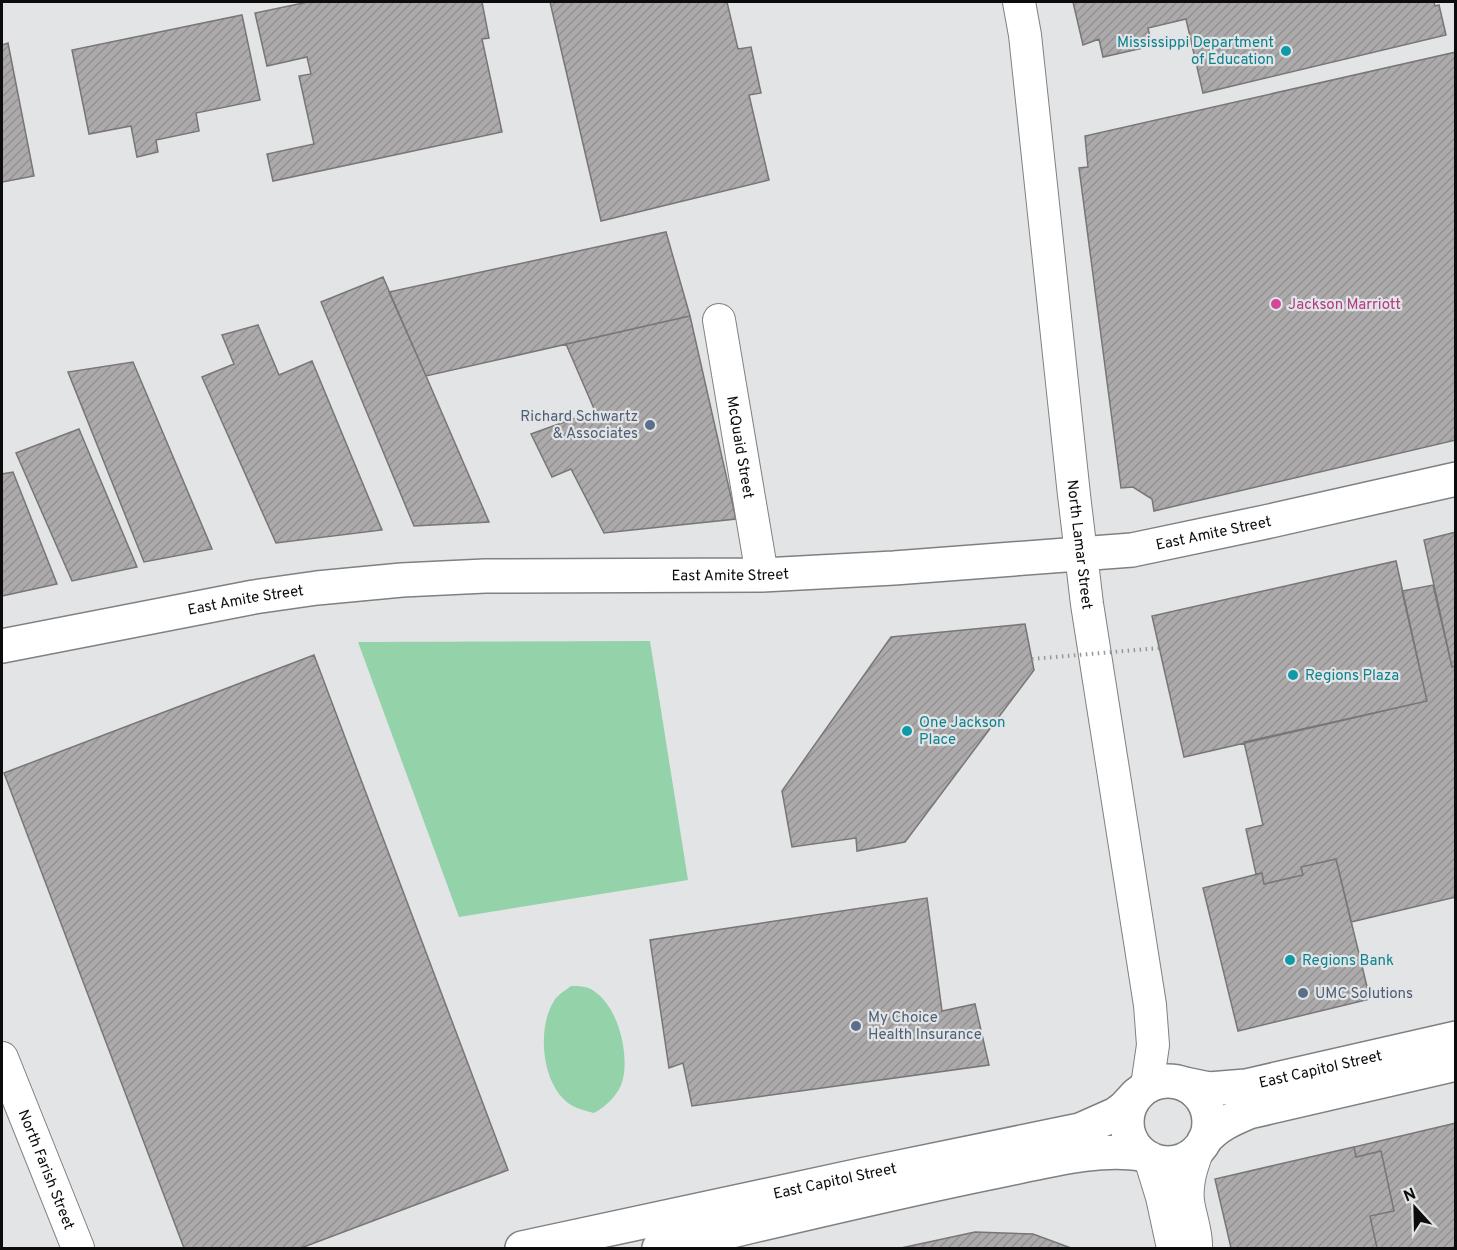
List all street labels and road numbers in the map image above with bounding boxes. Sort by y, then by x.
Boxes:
street label: McQuaid Street [721,395,757,500]
street label: North Lamar Street [1061,479,1096,611]
street label: East Amite Street [1154,513,1273,556]
street label: East Amite Street [671,566,789,586]
street label: East Amite Street [186,582,305,621]
street label: East Capitol Street [1257,1047,1384,1094]
street label: North Farish Street [13,1107,78,1233]
street label: East Capitol Street [772,1160,899,1205]

